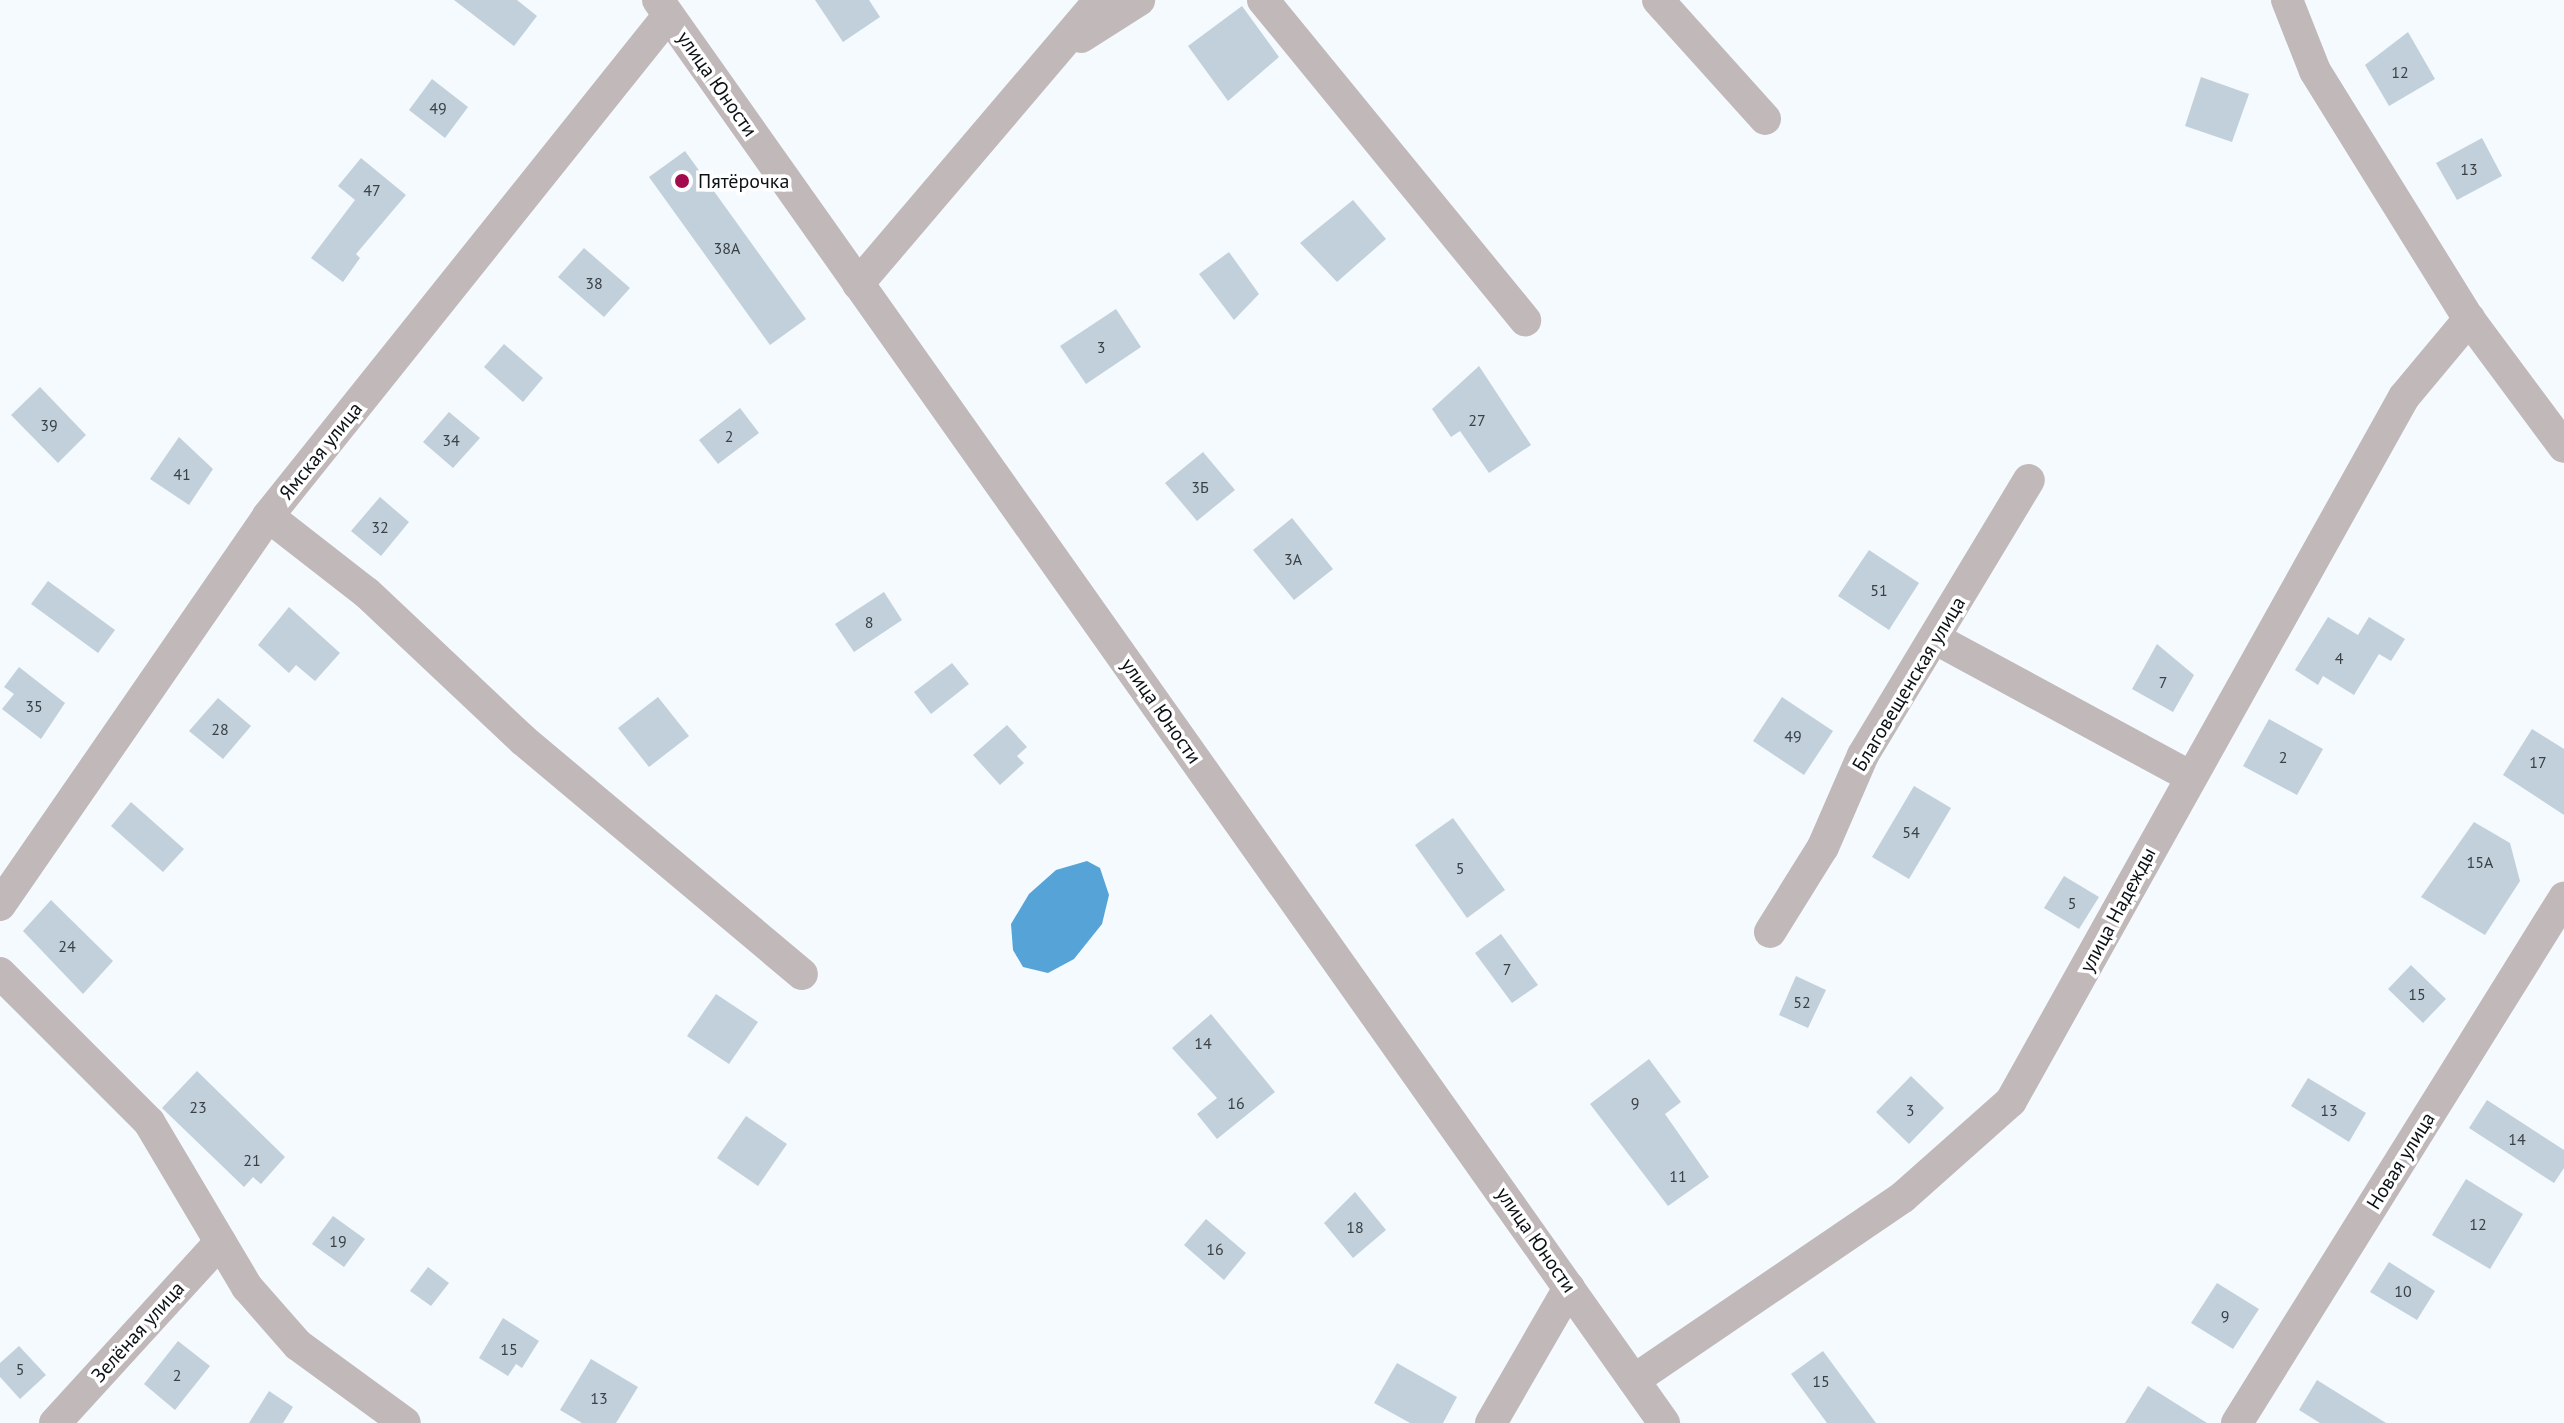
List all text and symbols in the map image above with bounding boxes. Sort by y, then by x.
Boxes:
street label: улица Юности [672,27,762,141]
house number: 12 [2391,62,2409,82]
house number: 49 [429,98,447,118]
house number: 13 [2460,159,2478,179]
place label: Пятёрочка [698,169,789,193]
marker: Пятёрочка [673,172,691,190]
house number: 47 [363,180,381,200]
house number: 38А [714,238,740,258]
house number: 38 [585,273,603,293]
house number: 3 [1097,337,1105,357]
street label: Ямская улица [274,397,368,505]
house number: 27 [1468,410,1486,430]
house number: 39 [40,415,58,435]
house number: 2 [725,426,733,446]
house number: 34 [442,430,460,450]
house number: 41 [173,464,191,484]
house number: 3Б [1191,477,1209,497]
house number: 32 [371,517,389,537]
house number: 3А [1284,549,1302,569]
house number: 51 [1870,580,1888,600]
street label: Благовещенская улица [1847,592,1971,776]
house number: 8 [865,612,873,632]
house number: 4 [2335,648,2343,668]
street label: улица Юности [1116,654,1206,768]
house number: 7 [2159,672,2167,692]
house number: 35 [25,696,43,716]
house number: 28 [211,719,229,739]
house number: 49 [1784,726,1802,746]
house number: 2 [2279,747,2287,767]
house number: 17 [2529,752,2547,772]
house number: 54 [1902,822,1920,842]
street label: улица Надежды [2075,843,2161,977]
house number: 15А [2467,852,2493,872]
house number: 5 [1456,858,1464,878]
house number: 5 [2068,893,2076,913]
house number: 24 [58,936,76,956]
house number: 7 [1503,959,1511,979]
house number: 15 [2408,984,2426,1004]
house number: 52 [1793,992,1811,1012]
house number: 14 [1194,1033,1212,1053]
house number: 16 [1227,1093,1245,1113]
house number: 9 [1631,1093,1639,1113]
house number: 23 [189,1097,207,1117]
house number: 3 [1906,1100,1914,1120]
house number: 13 [2320,1100,2338,1120]
street label: Новая улица [2362,1108,2440,1214]
house number: 14 [2508,1129,2526,1149]
house number: 21 [243,1150,261,1170]
house number: 11 [1669,1166,1687,1186]
street label: улица Юности [1491,1183,1581,1297]
house number: 12 [2469,1214,2487,1234]
house number: 18 [1346,1217,1364,1237]
house number: 19 [329,1231,347,1251]
house number: 16 [1206,1239,1224,1259]
street label: Зелёная улица [87,1277,189,1387]
house number: 10 [2394,1281,2412,1301]
house number: 9 [2221,1306,2229,1326]
house number: 15 [500,1339,518,1359]
house number: 5 [16,1359,24,1379]
house number: 2 [173,1365,181,1385]
house number: 15 [1812,1371,1830,1391]
house number: 13 [590,1388,608,1408]

